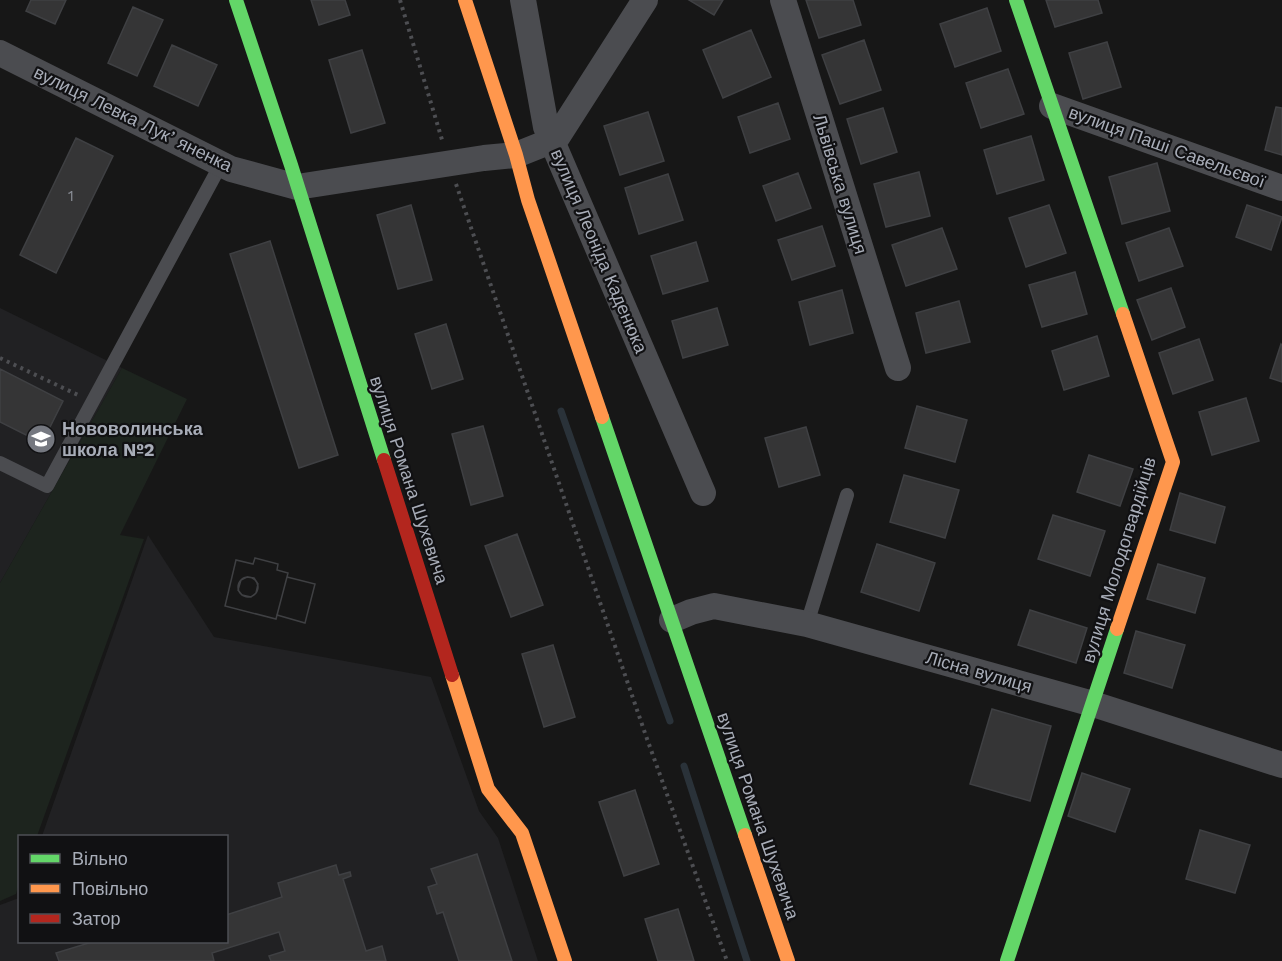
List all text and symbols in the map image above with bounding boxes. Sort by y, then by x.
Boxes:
street label: вулиця Левка Лукʼяненка [31,61,237,176]
street label: вулиця Паші Савельєвої [1066,101,1268,192]
street label: Львівська вулиця [809,111,872,256]
street label: вулиця Леоніда Каденюка [547,146,652,357]
house number: 1 [68,187,74,205]
street label: вулиця Романа Шухевича [366,373,453,587]
place label: Нововолинська школа №2 [62,418,204,460]
school or university icon: Нововолинська школа №2 [25,423,57,455]
street label: вулиця Молодогвардійців [1077,454,1160,665]
street label: Лісна вулиця [924,646,1035,697]
street label: вулиця Романа Шухевича [713,710,804,923]
legend [18,835,228,943]
text: Вільно [72,848,128,869]
text: Повільно [72,878,148,899]
text: Затор [72,908,121,929]

